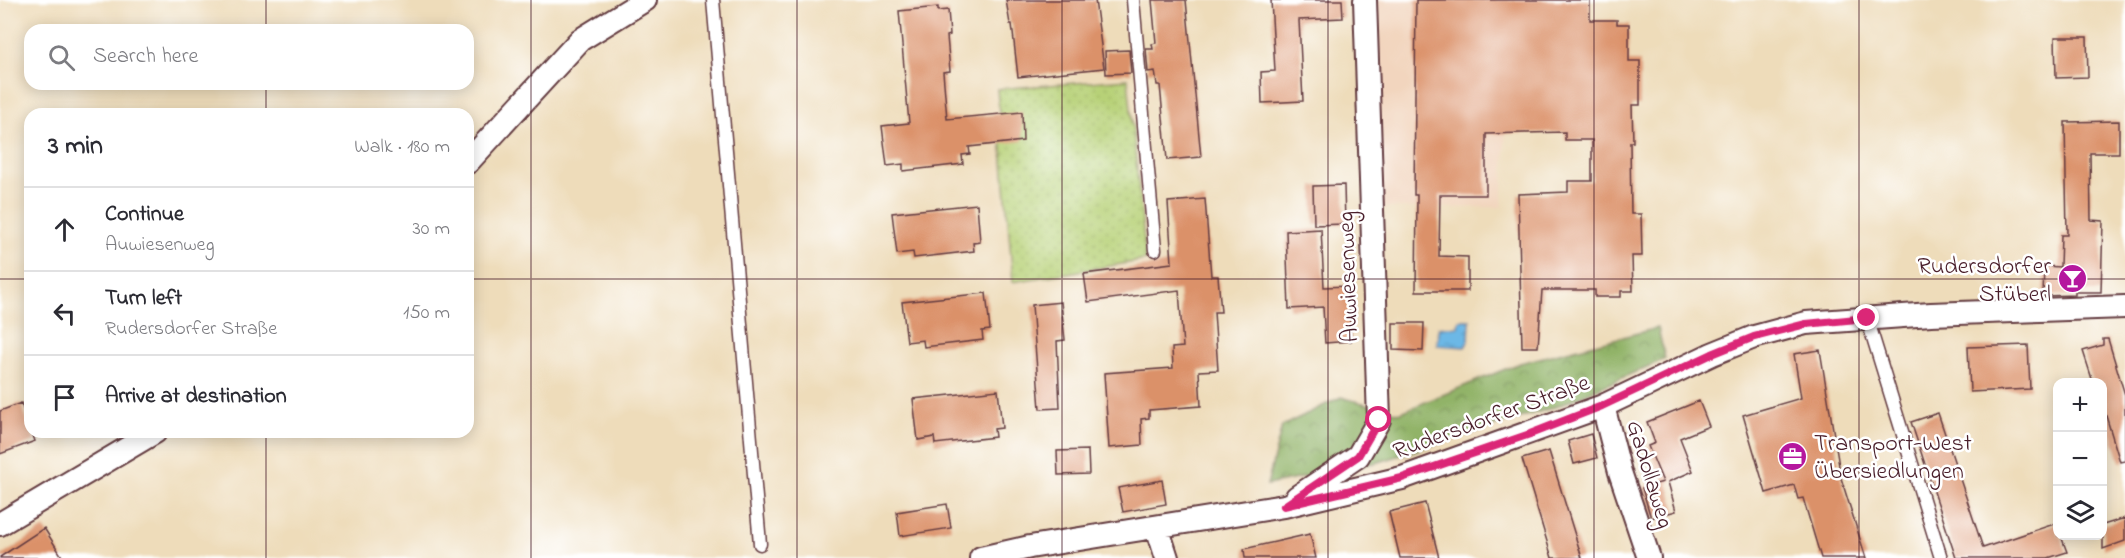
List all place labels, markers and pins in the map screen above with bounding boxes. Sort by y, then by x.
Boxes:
place label: Rudersdorfer Stüberl [1917,250,2052,313]
bar icon: Rudersdorfer Stüberl [2056,263,2088,295]
place label: Transport-West Übersiedlungen [1814,427,1972,490]
office icon: Transport-West Übersiedlungen [1777,440,1809,472]

